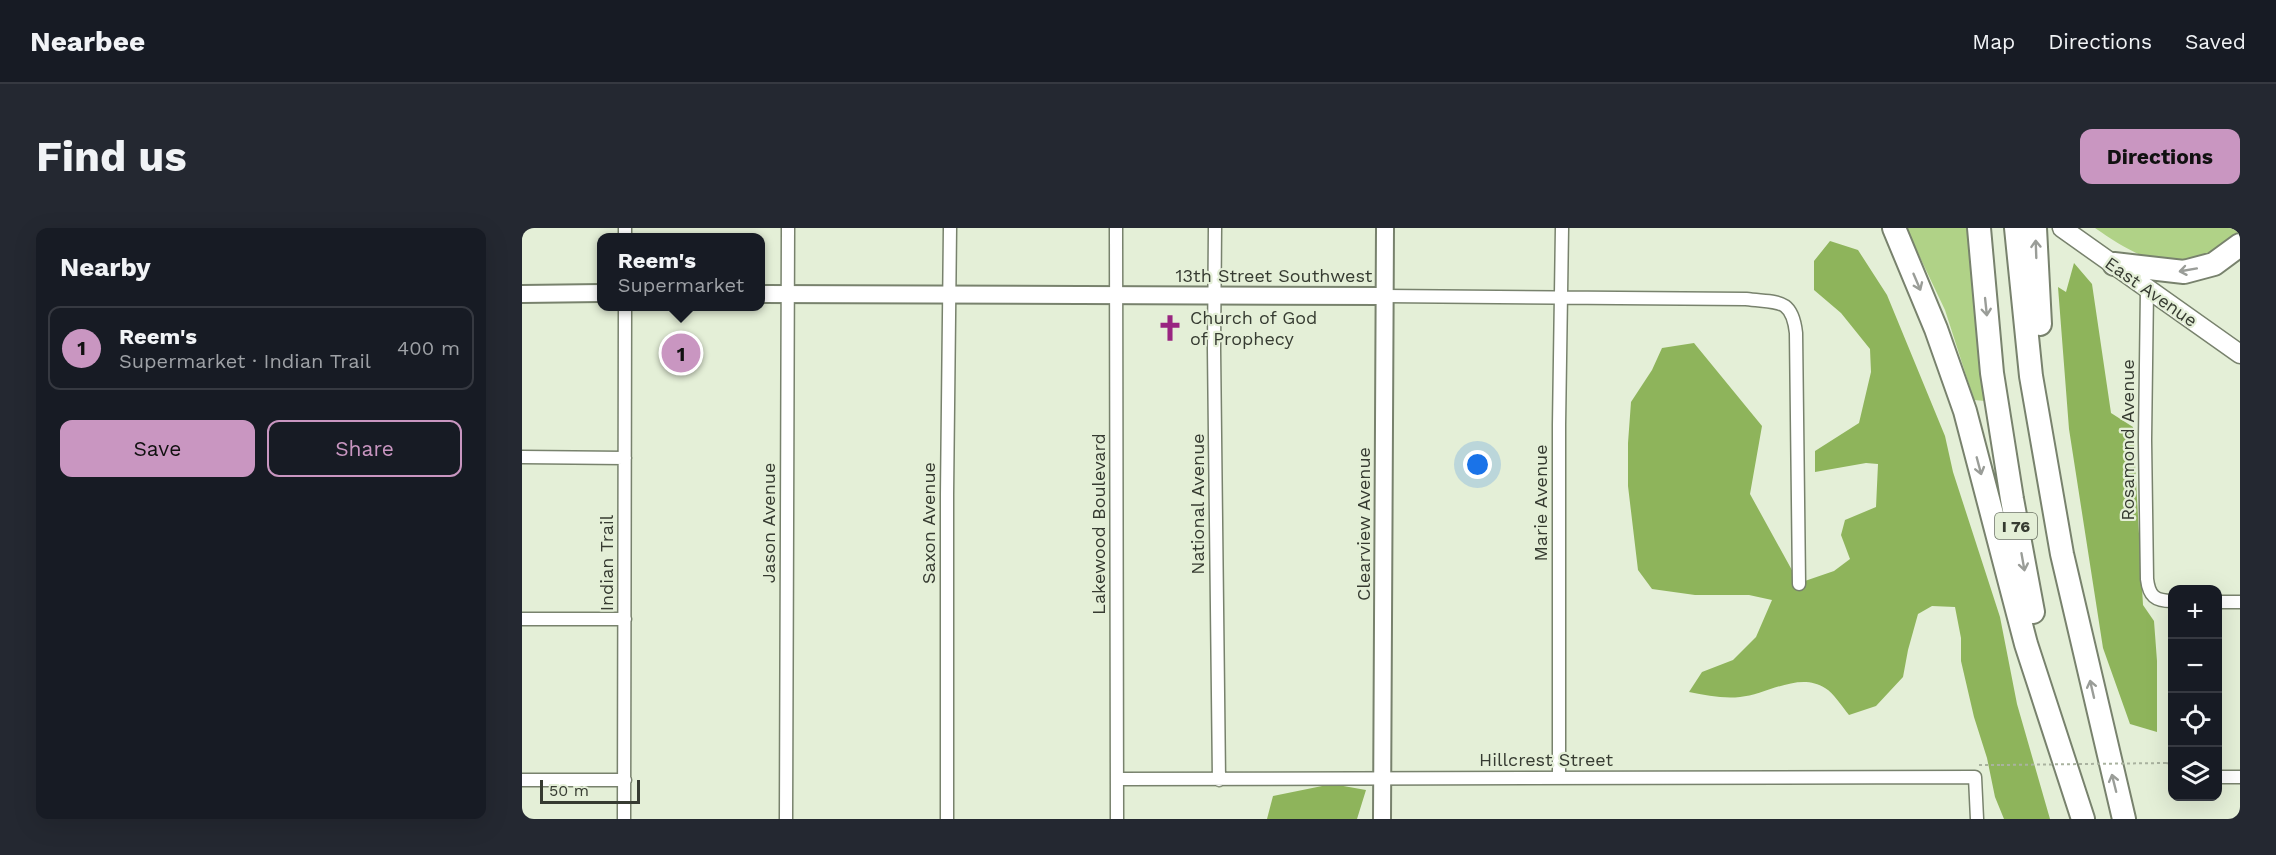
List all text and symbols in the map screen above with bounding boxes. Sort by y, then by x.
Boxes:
text: Nearbee [30,25,145,58]
text: Map [1972,29,2015,54]
text: Directions [2048,29,2152,54]
text: Saved [2185,29,2246,54]
button: Directions [2080,129,2240,184]
text: Find us [36,132,187,181]
popup [597,233,765,311]
one-way arrow [2030,240,2042,260]
text: Reem's [618,248,696,273]
text: Nearby [60,252,151,282]
street label: East Avenue [2101,252,2201,331]
street label: 13th Street Southwest [1176,265,1373,286]
one-way arrow [2179,265,2199,276]
one-way arrow [1912,272,1923,291]
text: Supermarket [618,273,744,297]
one-way arrow [1981,297,1992,317]
place label: Church of God of Prophecy [1190,307,1317,349]
church icon: Church of God of Prophecy [1155,313,1185,343]
text: Reem's [119,324,197,349]
pin: 1 [662,330,700,376]
text: 1 [77,336,86,360]
text: 400 m [397,336,460,360]
text: Supermarket · Indian Trail [119,349,371,373]
street label: Rosamond Avenue [2117,359,2138,521]
button: Save [60,420,255,477]
button: Share [267,420,462,477]
street label: Lakewood Boulevard [1088,433,1109,615]
street label: National Avenue [1187,433,1208,575]
street label: Marie Avenue [1530,444,1551,562]
street label: Clearview Avenue [1353,447,1374,601]
your location [1463,450,1492,479]
one-way arrow [1974,456,1986,475]
street label: Saxon Avenue [918,462,939,584]
street label: Jason Avenue [758,463,779,583]
road number: I 76 [1995,513,2037,539]
street label: Indian Trail [596,514,617,611]
one-way arrow [2018,552,2029,572]
map controls [2168,585,2222,801]
button: + [2168,585,2222,639]
button: − [2168,639,2222,693]
one-way arrow [2086,680,2098,699]
button: locate [2168,693,2222,747]
button: layers [2168,747,2222,801]
street label: Hillcrest Street [1479,749,1613,770]
one-way arrow [2108,773,2120,792]
scale bar [540,777,640,804]
text: 50 m [549,781,589,800]

